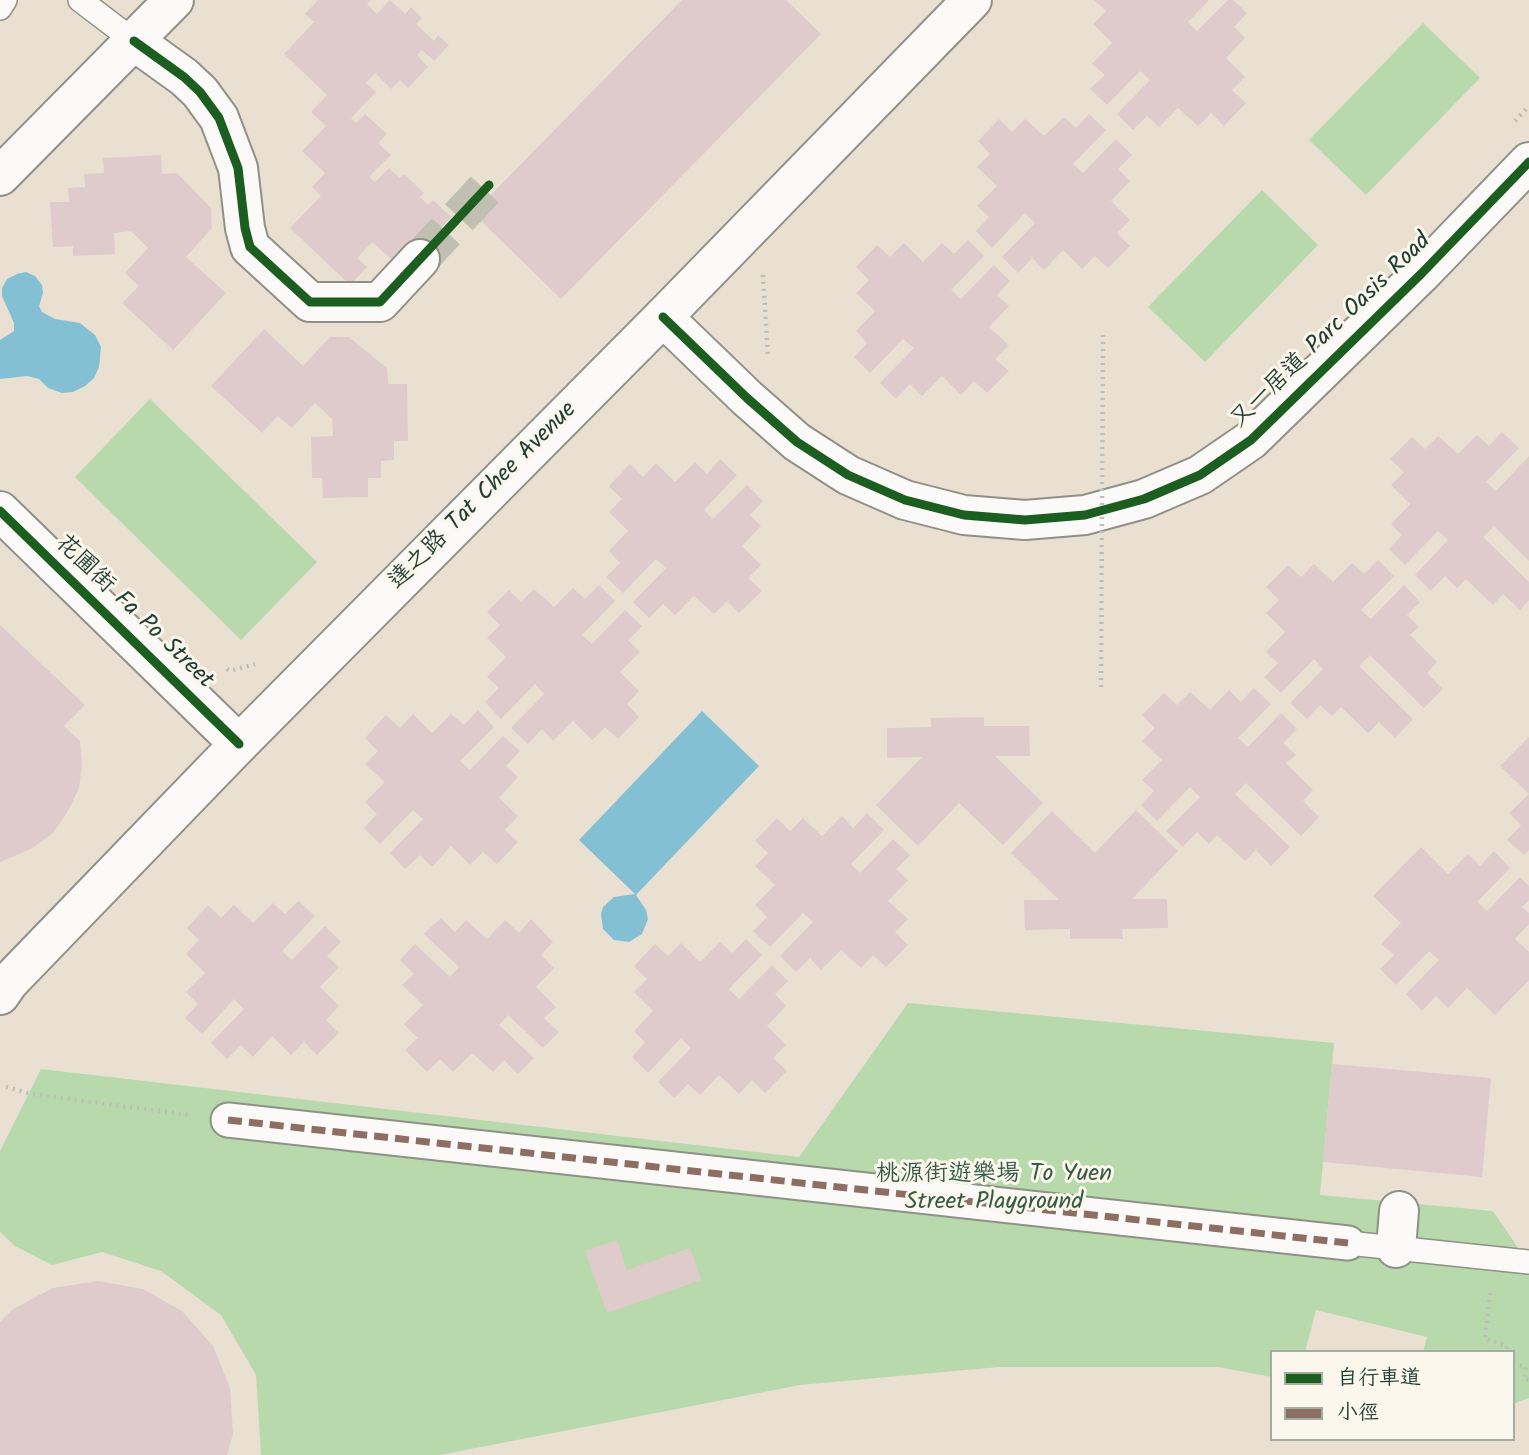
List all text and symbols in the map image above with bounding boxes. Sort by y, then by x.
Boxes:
street label: 又一居道 Parc Oasis Road [1226,229,1438,435]
street label: 達之路 Tat Chee Avenue [384,397,584,597]
street label: 花圃街 Fa Po Street [48,530,218,696]
park label: 桃源街遊樂場 To Yuen Street Playground [876,1162,1112,1218]
legend [1270,1350,1515,1441]
text: 自行車道 [1337,1362,1421,1395]
text: 小徑 [1337,1397,1379,1430]

